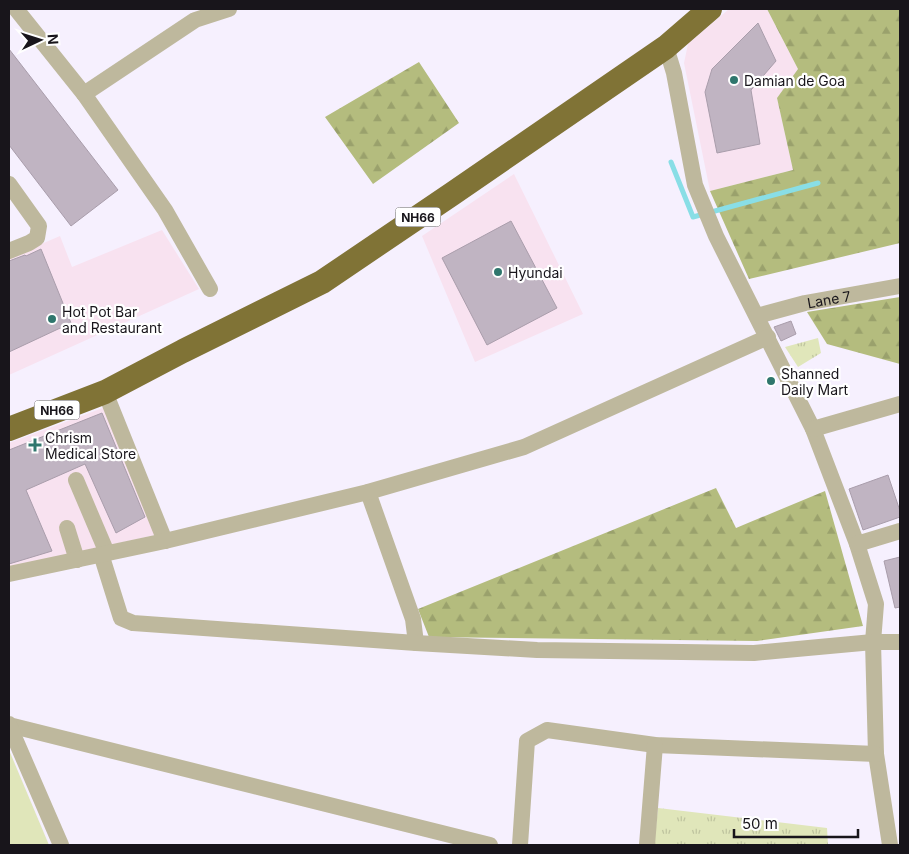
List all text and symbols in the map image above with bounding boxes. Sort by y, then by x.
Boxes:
north arrow [15,15,65,65]
text: N [45,33,62,45]
place label: Damian de Goa [744,72,845,89]
marker: Damian de Goa [728,74,740,86]
road number: NH66 [396,208,440,226]
place label: Hyundai [508,264,563,281]
marker: Hyundai [492,266,504,278]
street label: Lane 7 [806,286,852,311]
place label: Hot Pot Bar and Restaurant [62,303,162,336]
marker: Hot Pot Bar and Restaurant [46,313,58,325]
place label: Shanned Daily Mart [781,365,849,398]
marker: Shanned Daily Mart [765,375,777,387]
road number: NH66 [34,400,80,420]
place label: Chrism Medical Store [45,429,136,462]
marker: Chrism Medical Store [29,439,41,451]
scale bar [734,806,858,838]
text: 50 m [742,814,778,833]

